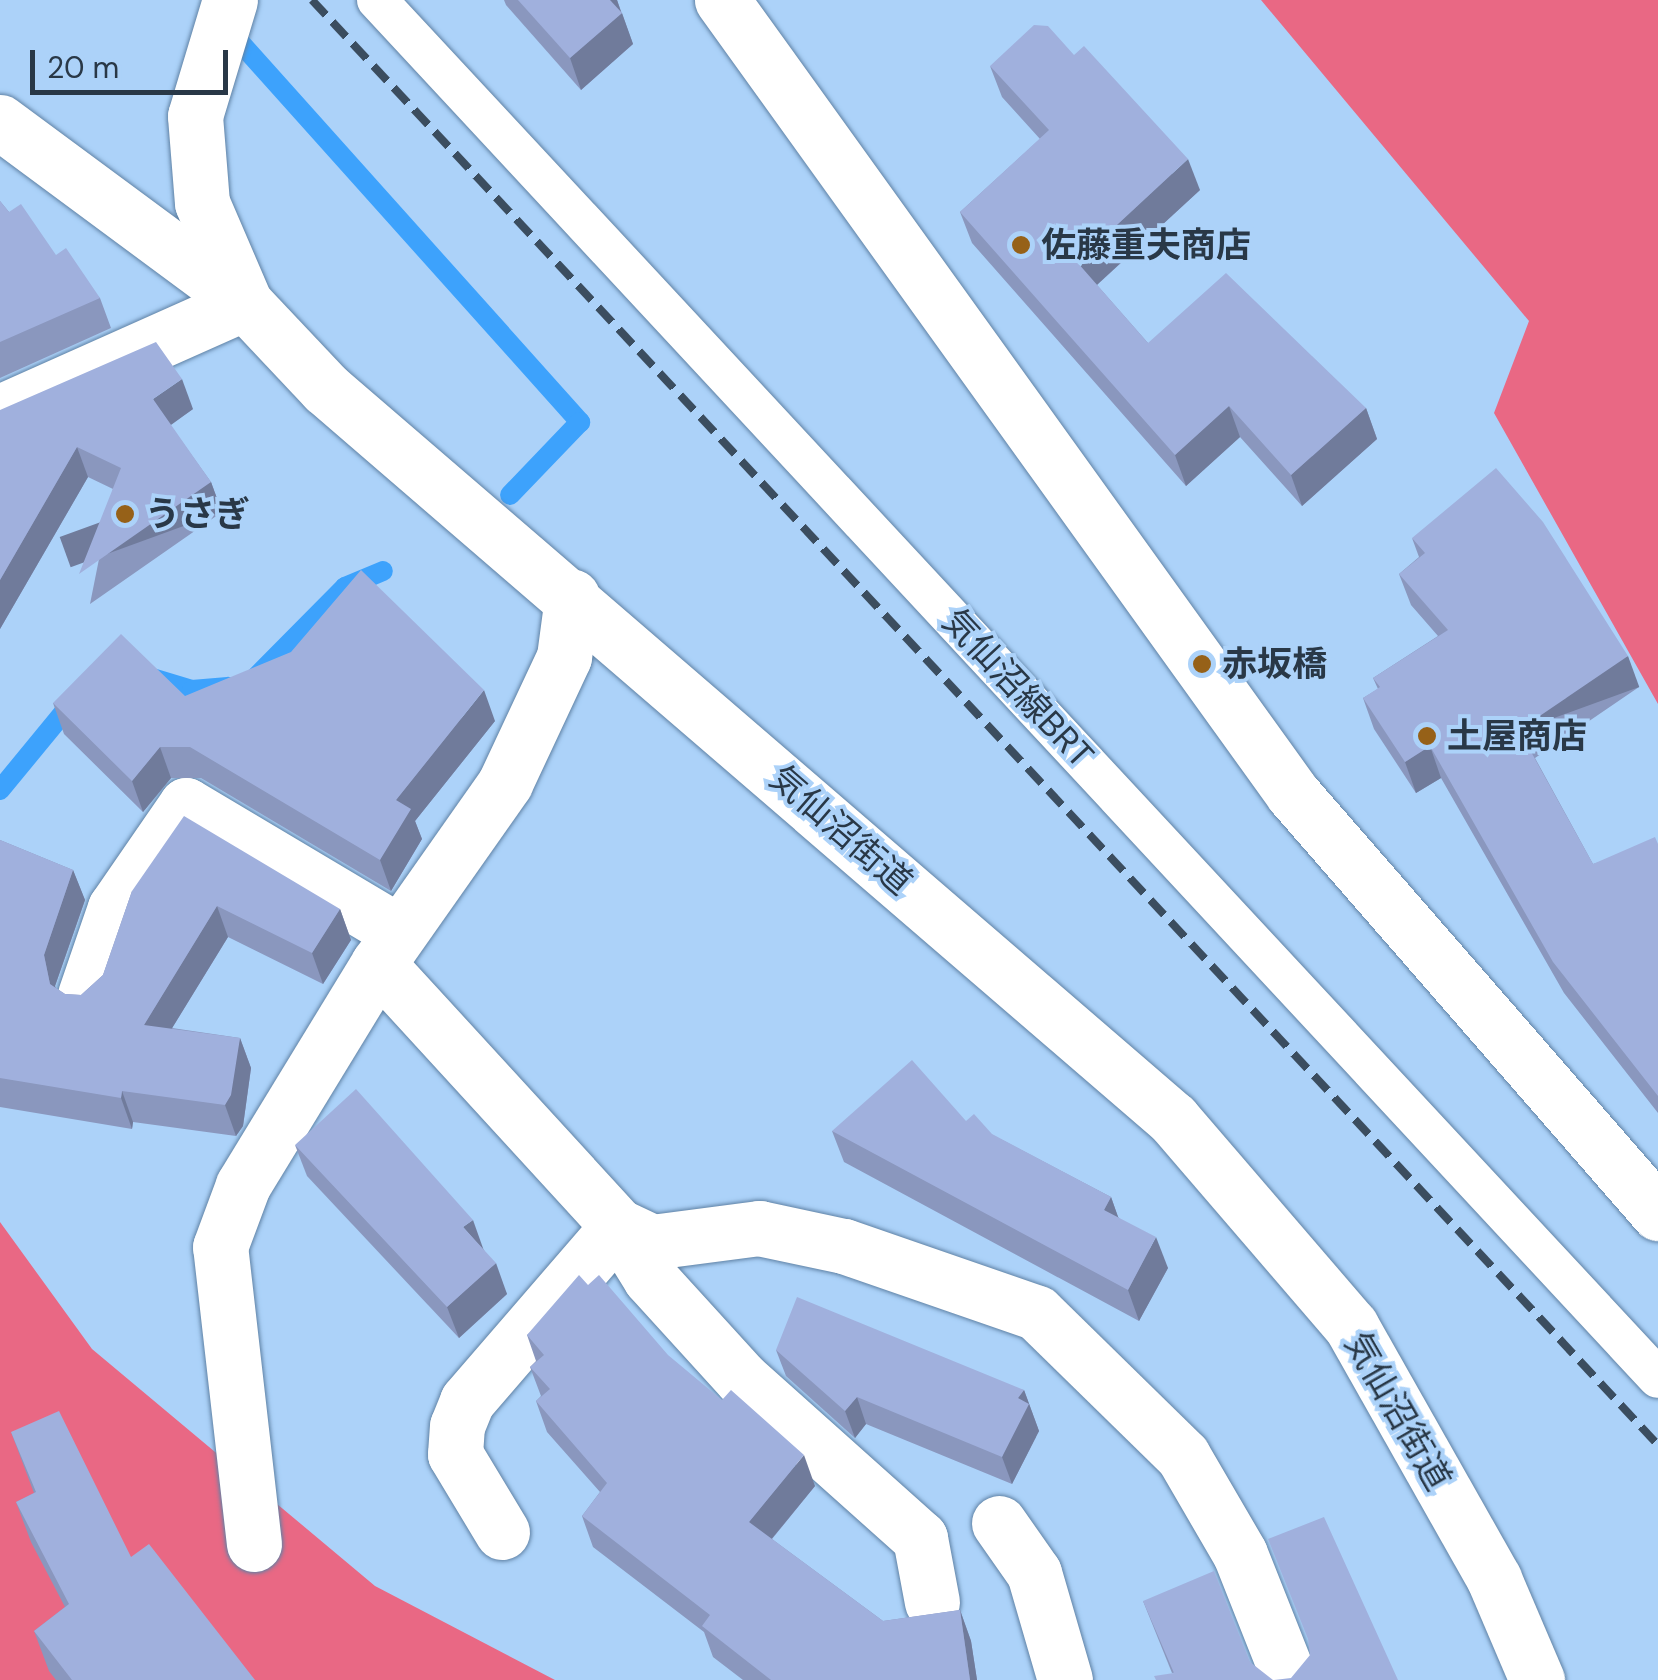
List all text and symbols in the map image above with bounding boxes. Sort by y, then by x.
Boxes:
scale bar [35,30,232,92]
text: 20 m [47,48,119,87]
place label: 佐藤重夫商店 [1041,224,1251,266]
marker: 佐藤重夫商店 [1010,234,1032,256]
place label: うさぎ [145,493,250,535]
marker: うさぎ [114,503,136,525]
street label: 気仙沼線BRT [934,600,1102,776]
place label: 赤坂橋 [1222,643,1327,685]
marker: 赤坂橋 [1191,653,1213,675]
place label: 土屋商店 [1447,715,1587,757]
marker: 土屋商店 [1416,725,1438,747]
street label: 気仙沼街道 [761,757,921,903]
street label: 気仙沼街道 [1336,1325,1460,1497]

